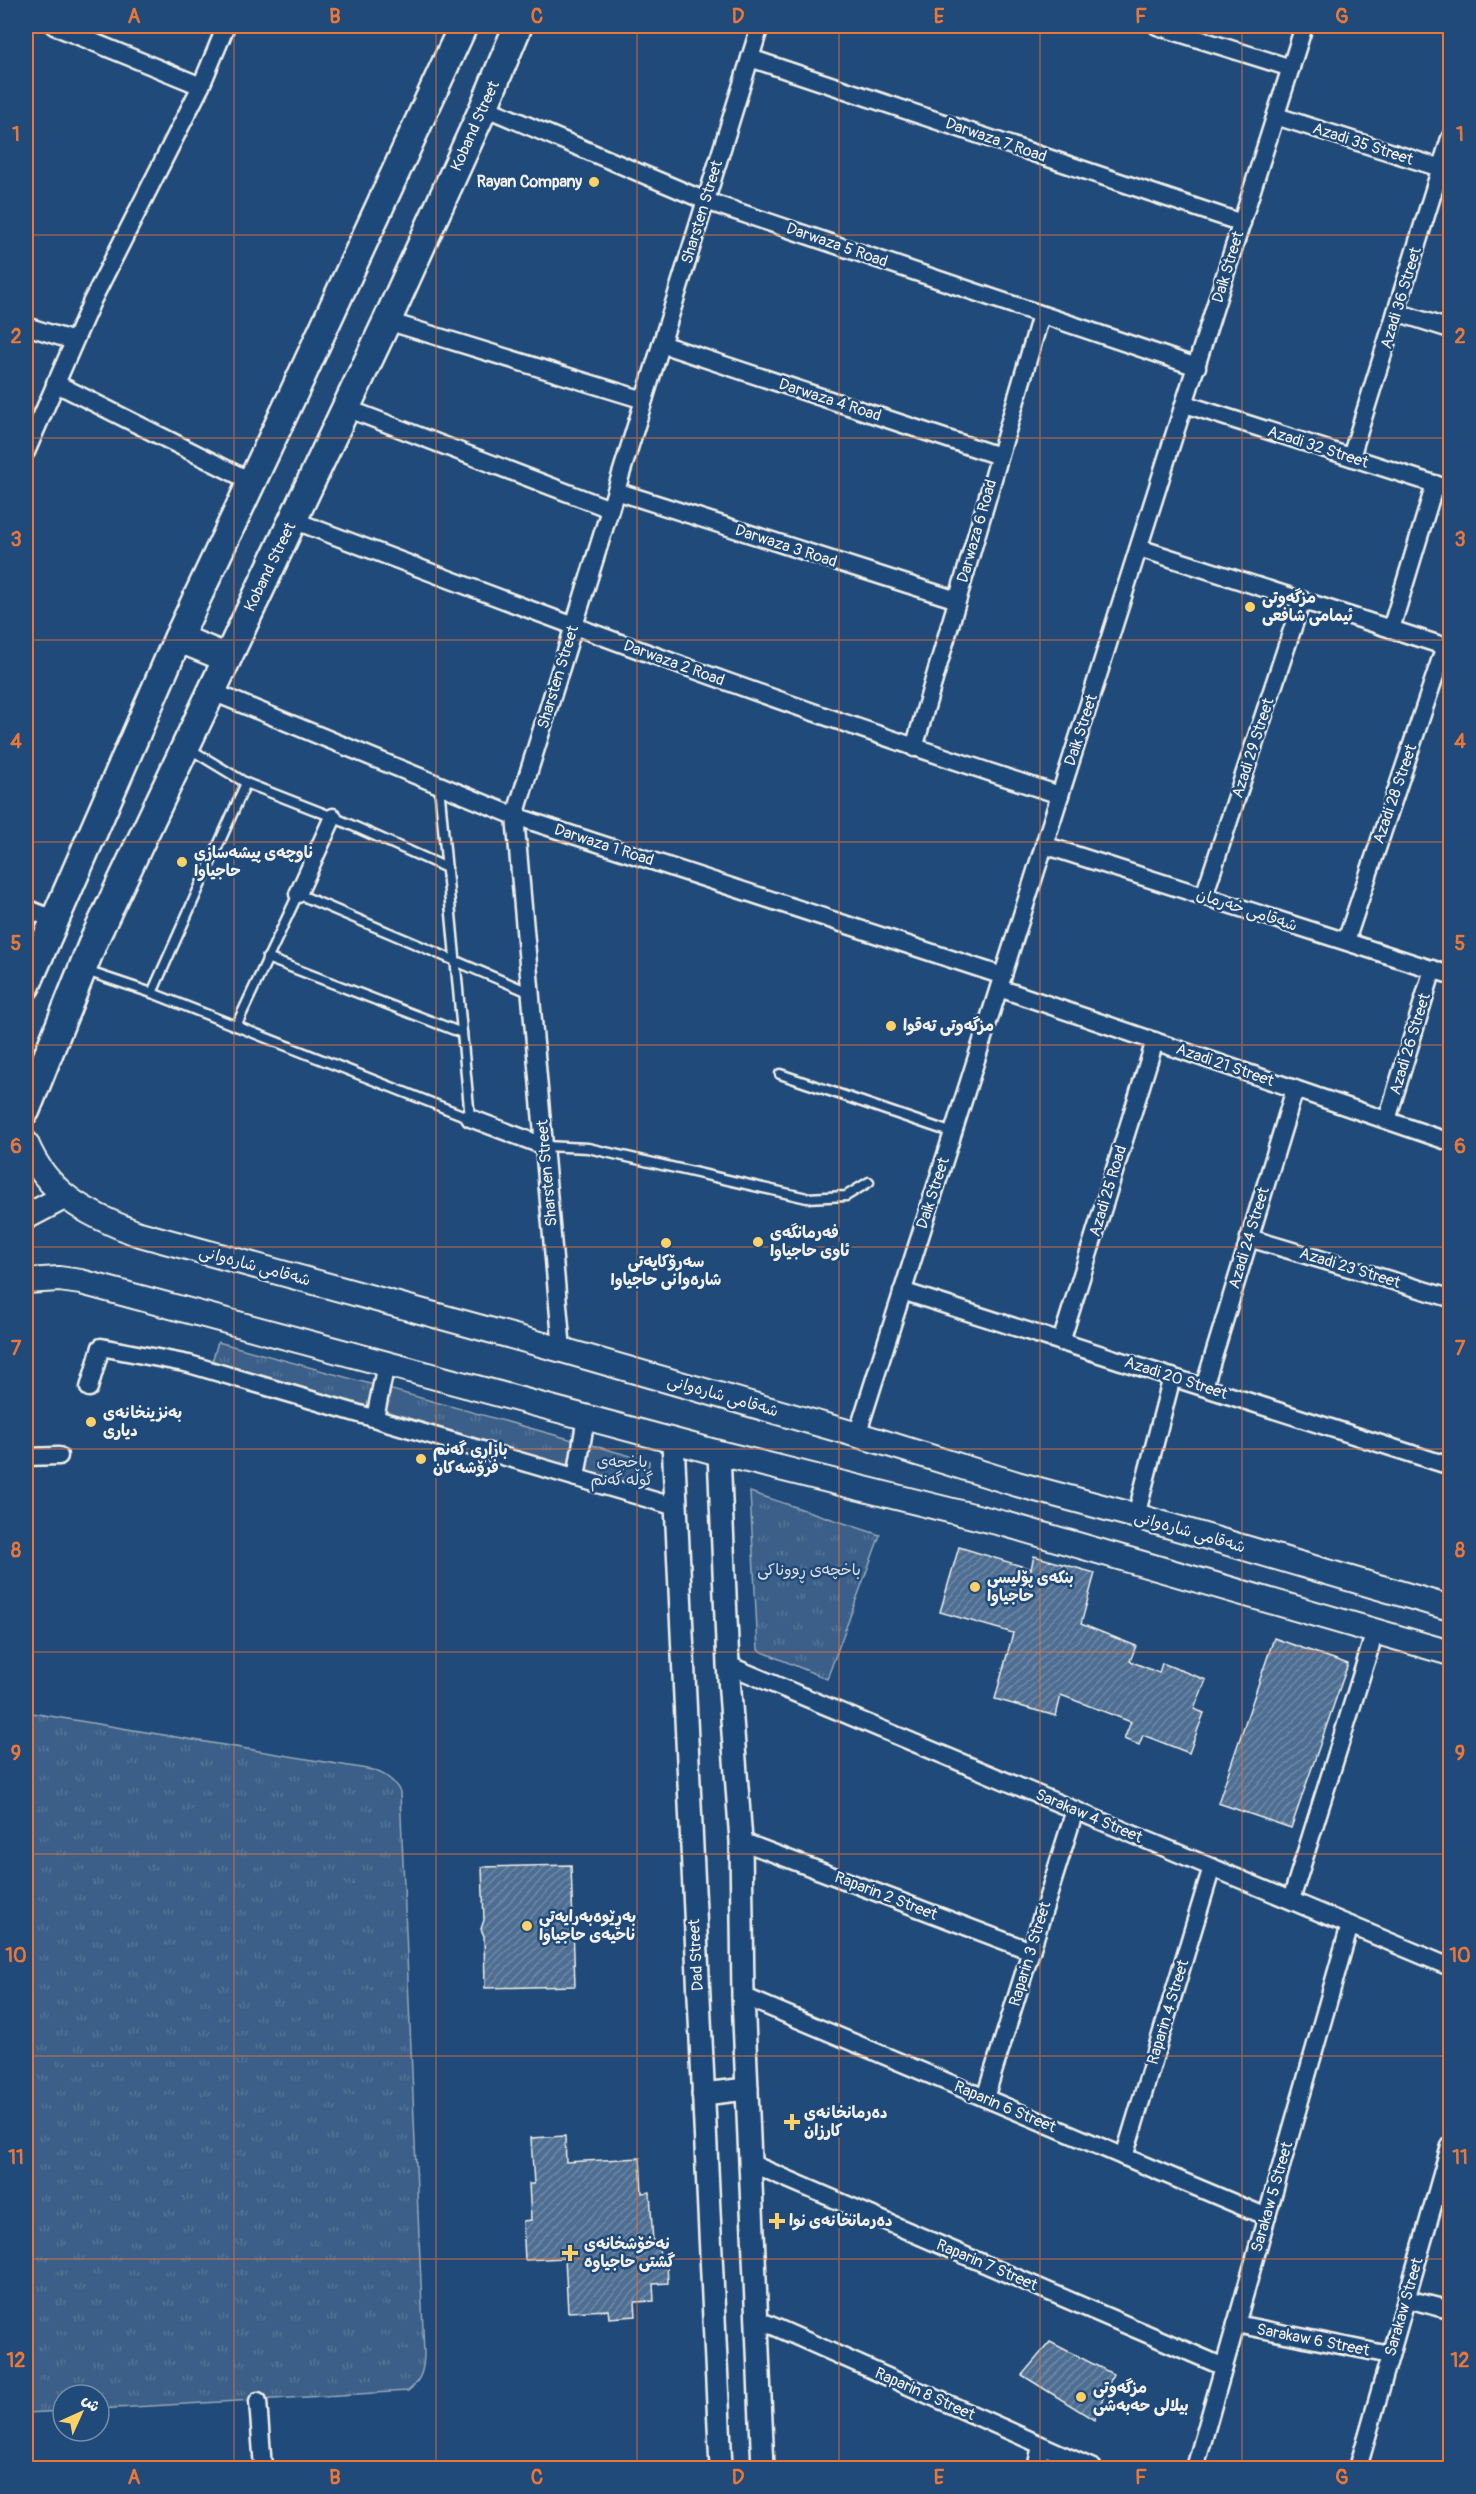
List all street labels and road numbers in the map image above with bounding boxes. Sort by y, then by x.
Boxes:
street label: Koband Street [446,77,504,174]
street label: Darwaza 7 Road [943,113,1049,167]
street label: Azadi 35 Street [1310,118,1416,170]
street label: Sharsten Street [677,157,727,266]
street label: Darwaza 5 Road [784,218,890,272]
street label: Daik Street [1208,228,1249,305]
street label: Azadi 36 Street [1376,244,1426,351]
street label: Darwaza 4 Road [776,374,884,426]
street label: Azadi 32 Street [1265,421,1371,473]
street label: Darwaza 6 Road [953,477,1001,585]
street label: Koband Street [240,519,300,615]
street label: Darwaza 3 Road [732,520,840,572]
street label: Sharsten Street [533,622,583,731]
street label: Darwaza 2 Road [621,635,727,691]
street label: Daik Street [1060,691,1102,768]
street label: Azadi 29 Street [1227,695,1279,801]
street label: Azadi 28 Street [1369,741,1422,846]
street label: Darwaza 1 Road [552,819,656,871]
street label: شەقامی خەرمان [1194,884,1300,936]
street label: Azadi 26 Street [1385,990,1435,1097]
street label: Azadi 21 Street [1173,1039,1277,1091]
street label: Sharsten Street [532,1118,562,1227]
street label: Azadi 25 Road [1085,1143,1131,1239]
street label: Daik Street [912,1154,954,1231]
street label: Azadi 24 Street [1224,1184,1274,1291]
street label: شەقامی شارەوانی [197,1242,313,1290]
street label: Azadi 23 Street [1297,1243,1403,1293]
street label: Azadi 20 Street [1122,1352,1230,1404]
street label: شەقامی شارەوانی [665,1371,781,1421]
street label: شەقامی شارەوانی [1132,1507,1248,1557]
street label: Sarakaw 4 Street [1032,1784,1146,1848]
street label: Raparin 2 Street [832,1867,941,1925]
street label: Raparin 3 Street [1005,1899,1056,2009]
street label: Dad Street [684,1918,708,1992]
street label: Raparin 4 Street [1143,1957,1194,2067]
street label: Raparin 6 Street [951,2077,1059,2138]
street label: Sarakaw 5 Street [1247,2139,1297,2254]
street label: Raparin 7 Street [933,2235,1041,2296]
street label: Sarakaw Street [1380,2255,1428,2359]
street label: Sarakaw 6 Street [1255,2319,1372,2361]
street label: Raparin 8 Street [872,2363,979,2425]

